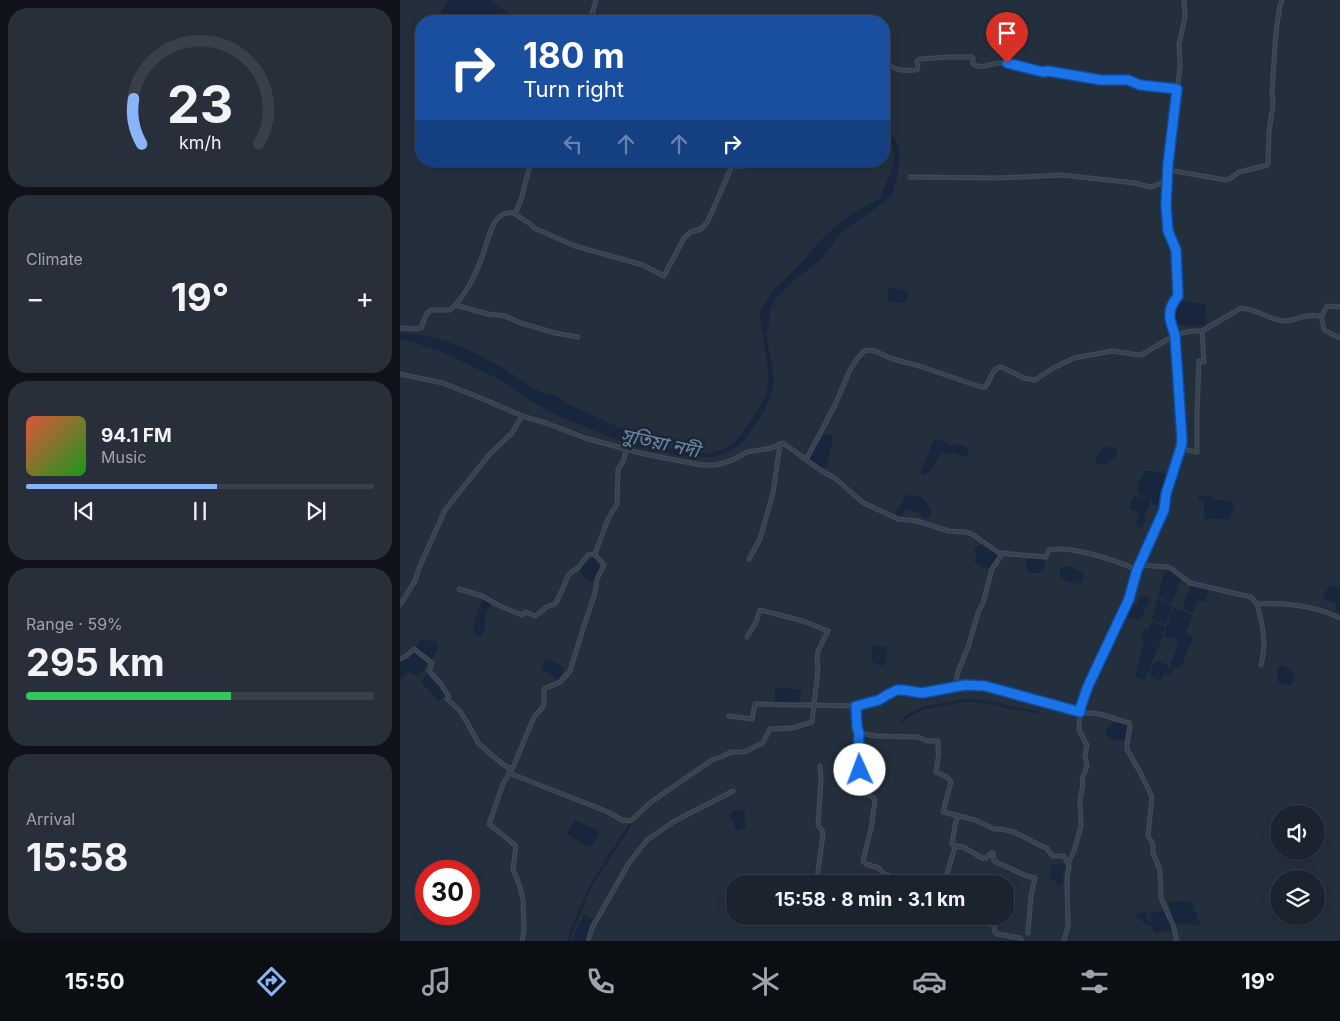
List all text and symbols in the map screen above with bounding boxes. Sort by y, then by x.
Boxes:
pin [986,12,1028,63]
icon: arrive [993,19,1021,47]
text: 180 m [523,34,625,76]
icon: right [440,35,505,100]
text: 23 [167,73,233,136]
text: Turn right [523,76,624,102]
icon: left [559,130,587,158]
icon: ahead [612,130,640,158]
icon: ahead [665,130,693,158]
icon: right [718,130,746,158]
text: km/h [179,132,221,153]
text: Climate [26,249,83,269]
text: 19° [171,274,229,320]
text: − [26,281,45,315]
text: + [355,281,374,315]
water label: সুতিয়া নদী [619,423,705,463]
text: 94.1 FM [101,424,172,447]
text: Music [101,447,146,467]
icon: previous [70,497,98,525]
icon: pause [186,497,214,525]
icon: next [302,497,330,525]
text: Range · 59% [26,614,123,634]
text: 295 km [26,639,165,685]
position arrow [833,743,885,795]
map controls [1270,805,1325,925]
button: sound [1270,805,1325,860]
text: Arrival [26,809,75,829]
text: 15:58 [26,834,128,880]
speed limit sign: 30 [415,860,480,925]
button: layers [1270,870,1325,925]
text: 15:58 · 8 min · 3.1 km [775,888,965,911]
icon: directions [254,964,289,999]
icon: music [419,964,454,999]
icon: phone [583,964,618,999]
icon: climate [748,964,783,999]
icon: car [912,964,947,999]
icon: filters [1077,964,1112,999]
text: 15:50 [65,968,125,994]
text: 19° [1241,968,1275,994]

